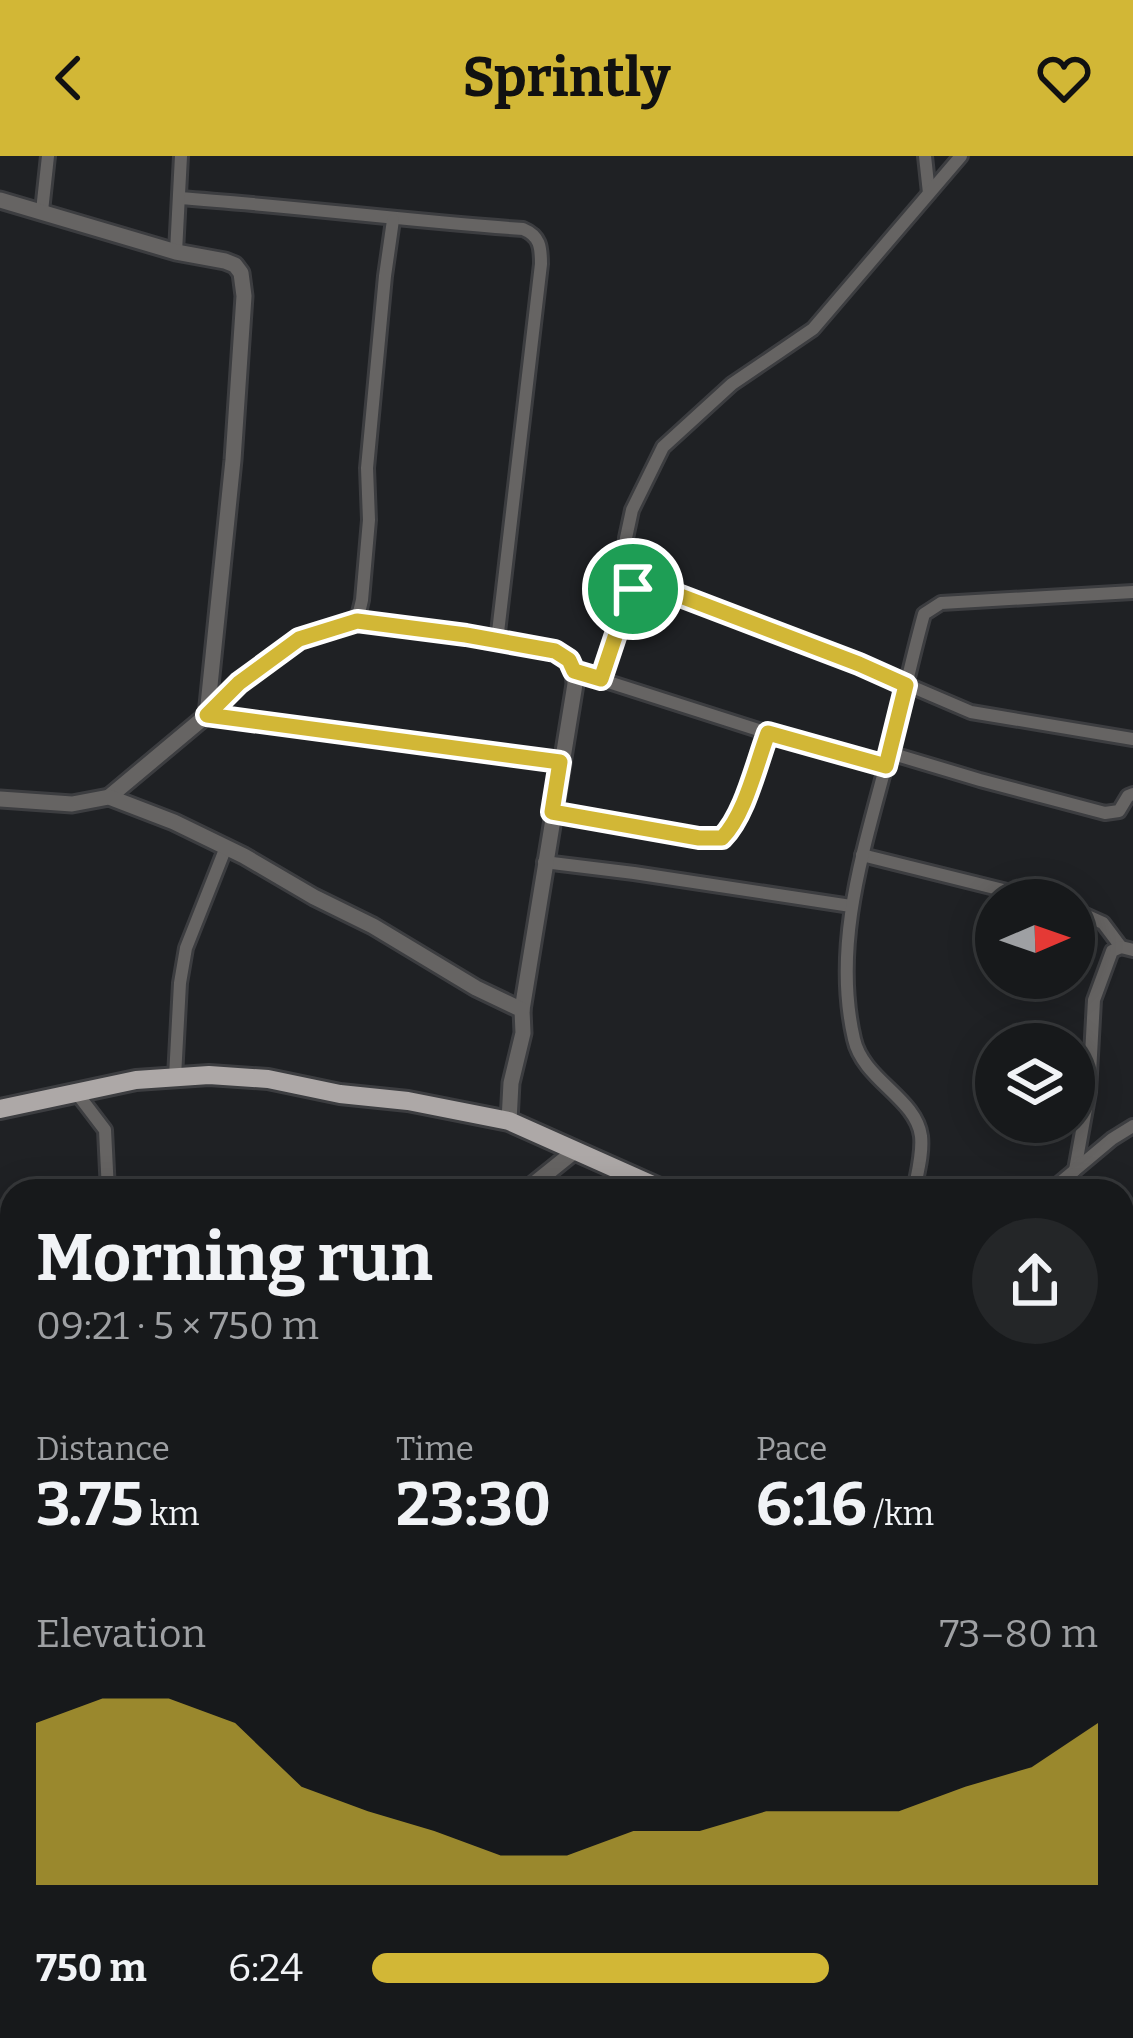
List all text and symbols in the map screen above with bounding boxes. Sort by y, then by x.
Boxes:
icon: back [36,45,102,111]
icon: heart [1031,45,1097,111]
text: Sprintly [462,46,671,110]
pin [582,538,684,640]
icon: arrive [600,556,666,622]
north arrow [975,879,1095,999]
map controls [975,879,1095,1143]
button: layers [975,1023,1095,1143]
text: Morning run [36,1218,433,1297]
button: share [972,1218,1098,1344]
text: 09:21 · 5 × 750 m [36,1303,319,1349]
text: Distance [36,1429,170,1469]
text: Time [396,1429,474,1469]
text: Pace [756,1429,827,1469]
text: 3.75 [36,1469,143,1541]
text: 23:30 [396,1469,551,1541]
text: 6:16 [756,1469,867,1541]
text: km [143,1494,200,1534]
text: /km [867,1494,934,1534]
text: Elevation [36,1611,206,1657]
text: 73–80 m [939,1611,1098,1657]
text: 750 m [36,1945,147,1991]
text: 6:24 [228,1945,303,1991]

